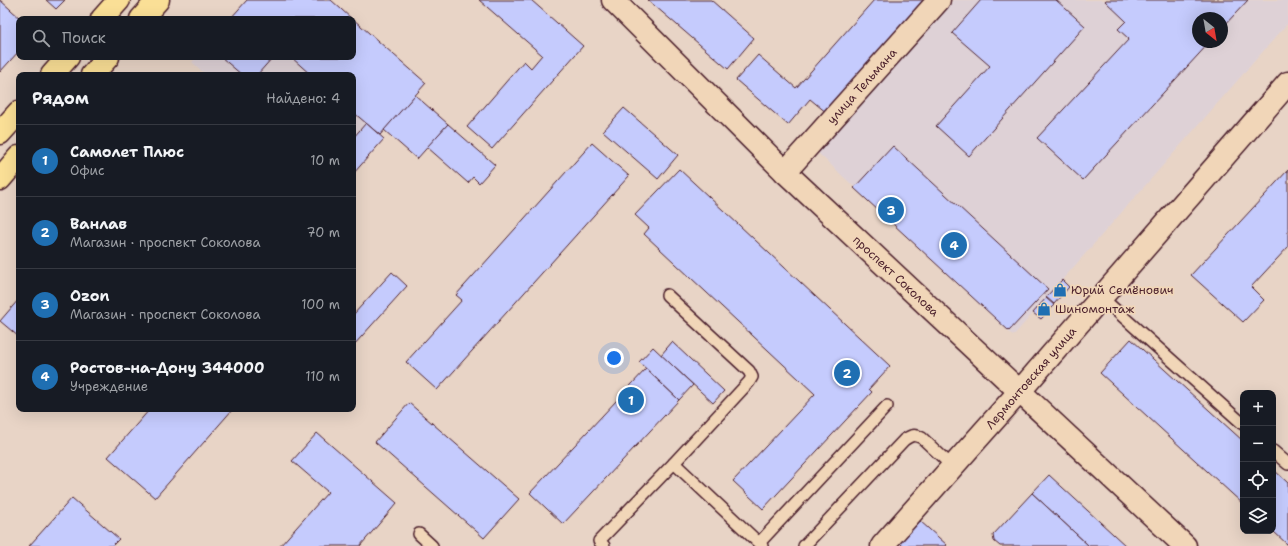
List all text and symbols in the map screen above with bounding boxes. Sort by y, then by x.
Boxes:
north arrow [1192,12,1228,48]
search box [16,16,356,60]
icon: search [30,27,52,49]
text: Поиск [62,28,106,48]
street label: улица Тельмана [824,44,901,127]
text: Рядом [32,87,89,109]
text: Найдено: 4 [266,90,340,107]
text: Самолет Плюс [70,142,184,162]
text: 1 [42,152,48,169]
text: 10 m [310,152,340,169]
text: Офис [70,162,105,179]
pin: 3 [878,195,904,225]
text: Ванлав [70,214,127,234]
text: 2 [40,224,50,241]
text: 70 m [306,224,340,241]
pin: 4 [941,230,967,260]
street label: проспект Соколова [850,232,943,320]
text: Магазин · проспект Соколова [70,234,260,251]
shop icon: Юрий Семёнович [1052,282,1068,298]
place label: Юрий Семёнович [1071,282,1173,298]
text: Ozon [70,286,110,306]
text: 3 [40,296,50,313]
text: 100 m [301,296,340,313]
shop icon: Шиномонтаж [1036,301,1052,317]
place label: Шиномонтаж [1055,301,1134,317]
text: Магазин · проспект Соколова [70,306,260,323]
street label: Лермонтовская улица [982,323,1080,433]
your location [604,348,624,368]
text: Ростов-на-Дону 344000 [70,358,265,378]
pin: 2 [834,358,860,388]
text: 4 [40,368,50,385]
text: 110 m [305,368,340,385]
text: Учреждение [70,378,148,395]
pin: 1 [618,385,644,415]
map controls [1240,390,1276,534]
button: + [1240,390,1276,426]
button: − [1240,426,1276,462]
button: locate [1240,462,1276,498]
button: layers [1240,498,1276,534]

